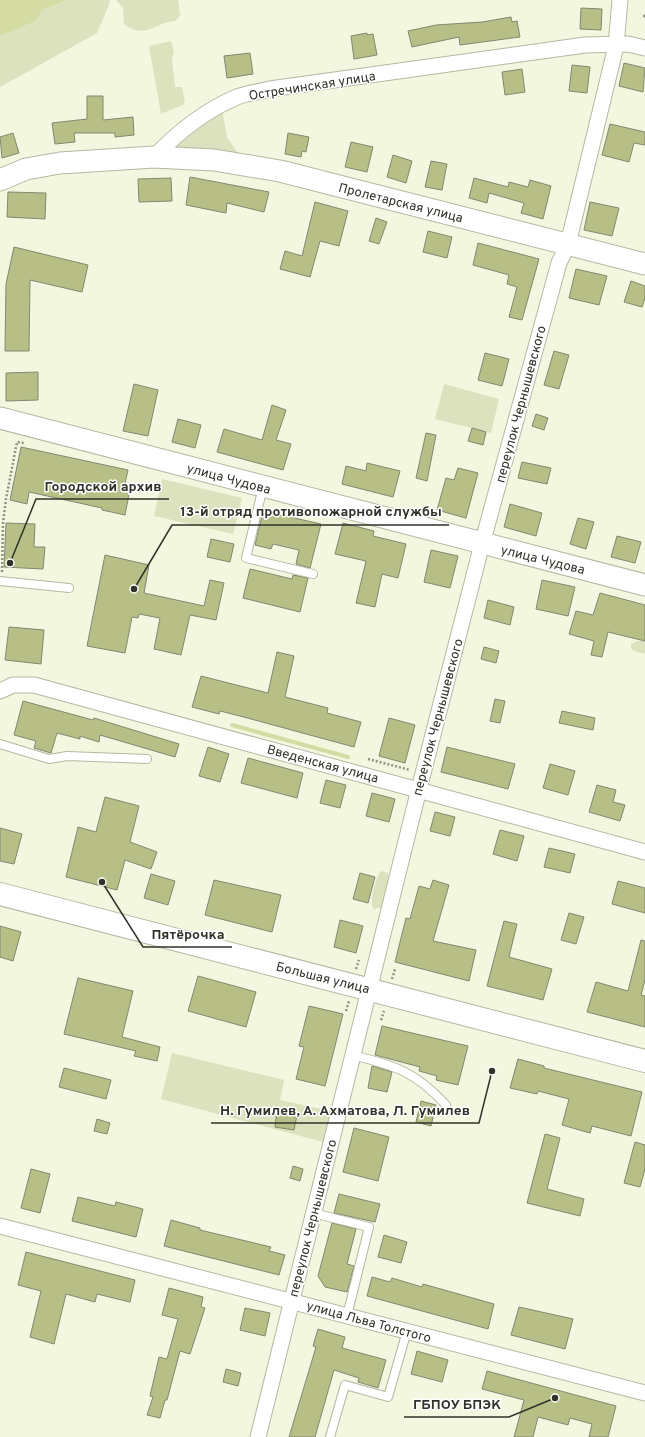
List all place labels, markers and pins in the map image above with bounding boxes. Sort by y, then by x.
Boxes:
callout: Городской архив [36,473,169,499]
callout: 13-й отряд противопожарной службы [172,499,449,525]
callout: Пятёрочка [143,921,232,947]
callout: Н. Гумилев, А. Ахматова, Л. Гумилев [211,1097,479,1123]
callout: ГБПОУ БПЭК [404,1391,509,1417]

